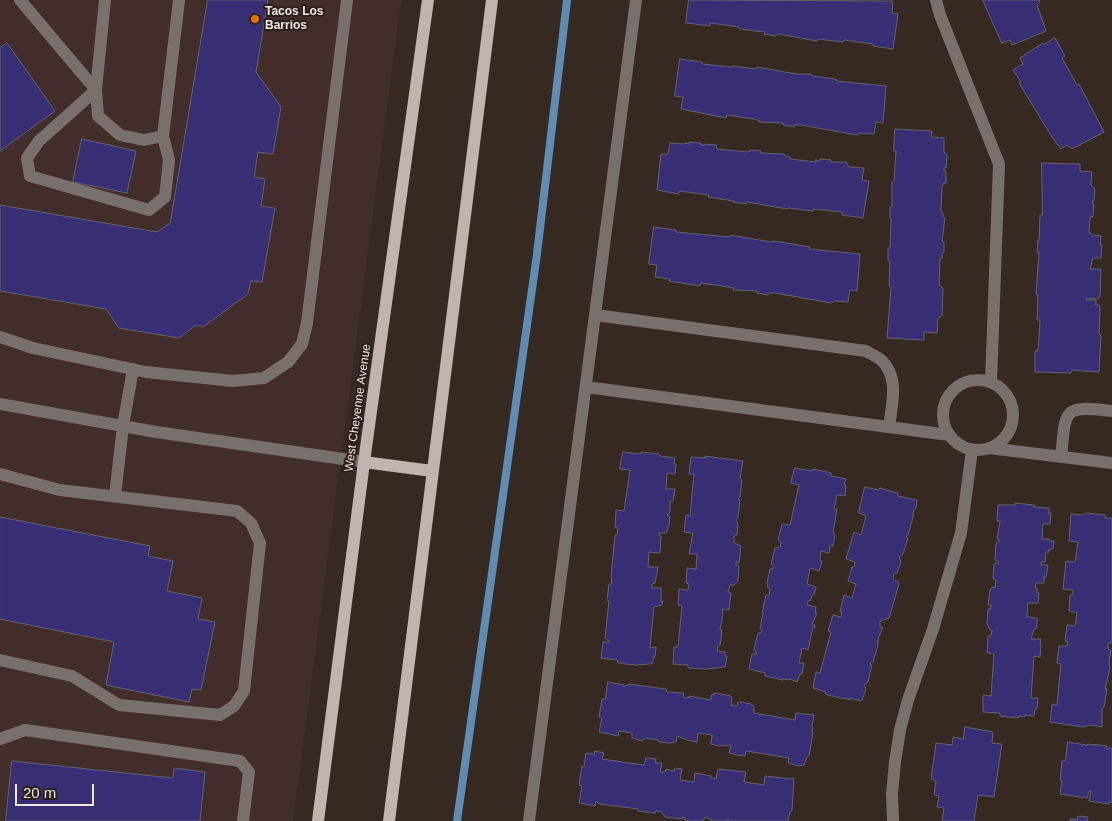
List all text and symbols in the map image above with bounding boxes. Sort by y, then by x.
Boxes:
place label: Tacos Los Barrios [265,5,323,33]
marker: Tacos Los Barrios [249,13,261,25]
street label: West Cheyenne Avenue [342,343,374,473]
scale bar [18,774,96,806]
text: 20 m [23,784,56,801]

